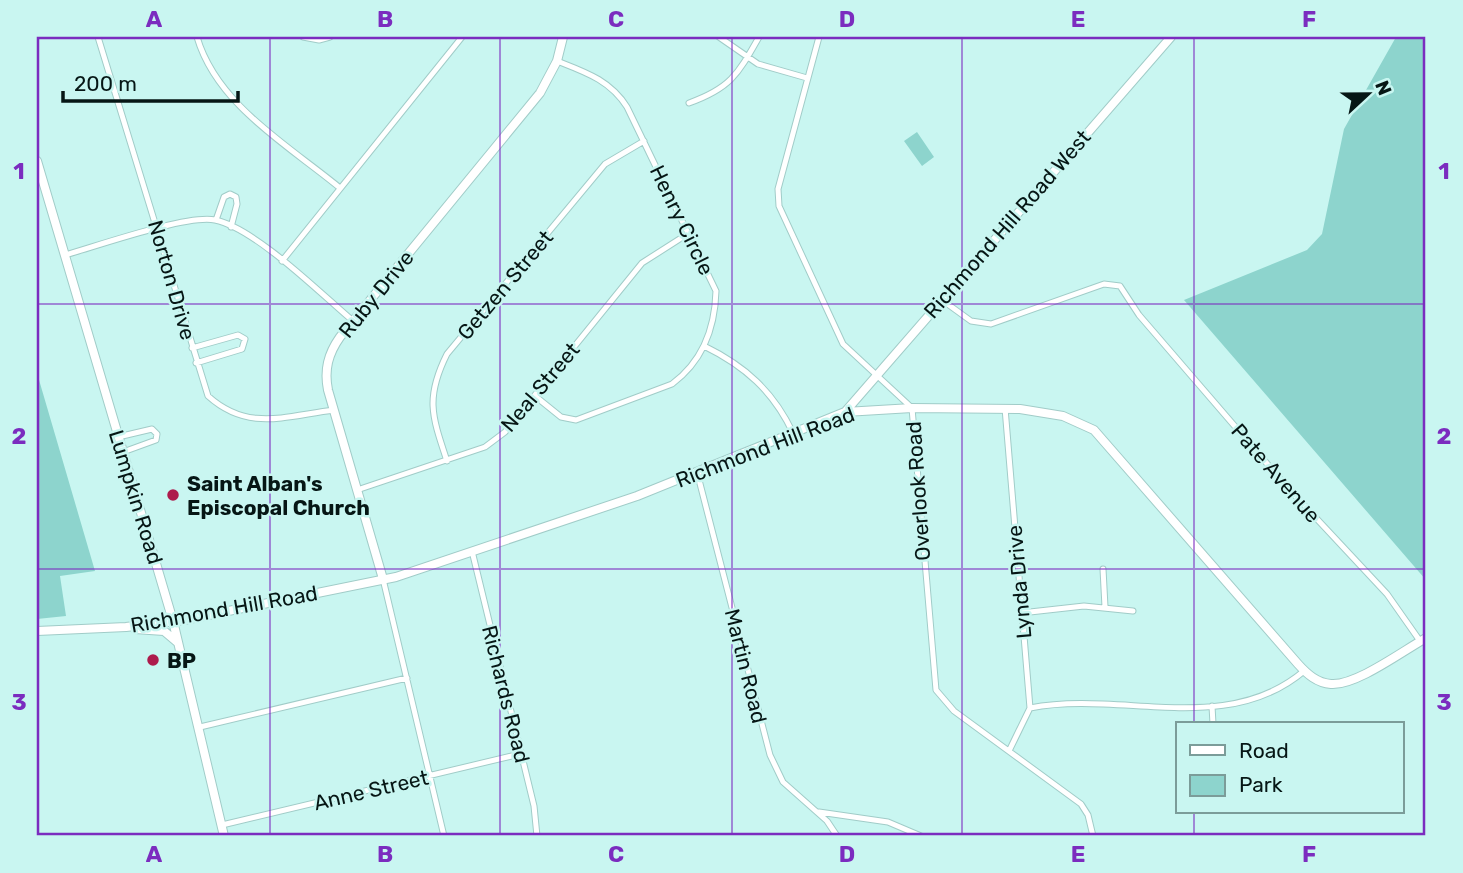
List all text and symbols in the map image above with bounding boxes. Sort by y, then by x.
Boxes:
text: A [146,5,163,33]
text: B [377,5,393,33]
text: C [608,5,624,33]
text: D [839,5,855,33]
text: E [1071,5,1085,33]
text: F [1302,5,1316,33]
scale bar [63,60,238,104]
north arrow [1334,60,1404,130]
text: 200 m [74,71,137,96]
text: N [1370,77,1397,98]
street label: Richmond Hill Road West [918,125,1096,323]
text: 1 [13,157,25,185]
text: 1 [1438,157,1450,185]
street label: Henry Circle [645,161,719,279]
street label: Norton Drive [143,217,201,343]
street label: Getzen Street [452,225,558,345]
street label: Ruby Drive [333,245,419,343]
street label: Neal Street [495,337,585,437]
street label: Richmond Hill Road [672,401,858,493]
street label: Pate Avenue [1226,418,1326,528]
street label: Overlook Road [901,420,935,562]
text: 2 [12,422,26,450]
text: 2 [1437,422,1451,450]
street label: Lumpkin Road [104,427,168,567]
place label: Saint Alban's Episcopal Church [187,471,370,520]
marker: Saint Alban's Episcopal Church [165,487,181,503]
street label: Lynda Drive [1002,524,1036,640]
street label: Richmond Hill Road [129,580,319,638]
street label: Martin Road [720,606,772,726]
street label: Richards Road [477,623,535,765]
place label: BP [167,648,196,673]
marker: BP [145,652,161,668]
text: 3 [11,688,27,716]
text: 3 [1436,688,1452,716]
legend [1176,722,1404,814]
text: Road [1239,738,1289,763]
street label: Anne Street [311,765,431,815]
text: Park [1239,772,1283,797]
text: A [146,840,163,868]
text: B [377,840,393,868]
text: C [608,840,624,868]
text: D [839,840,855,868]
text: E [1071,840,1085,868]
text: F [1302,840,1316,868]

